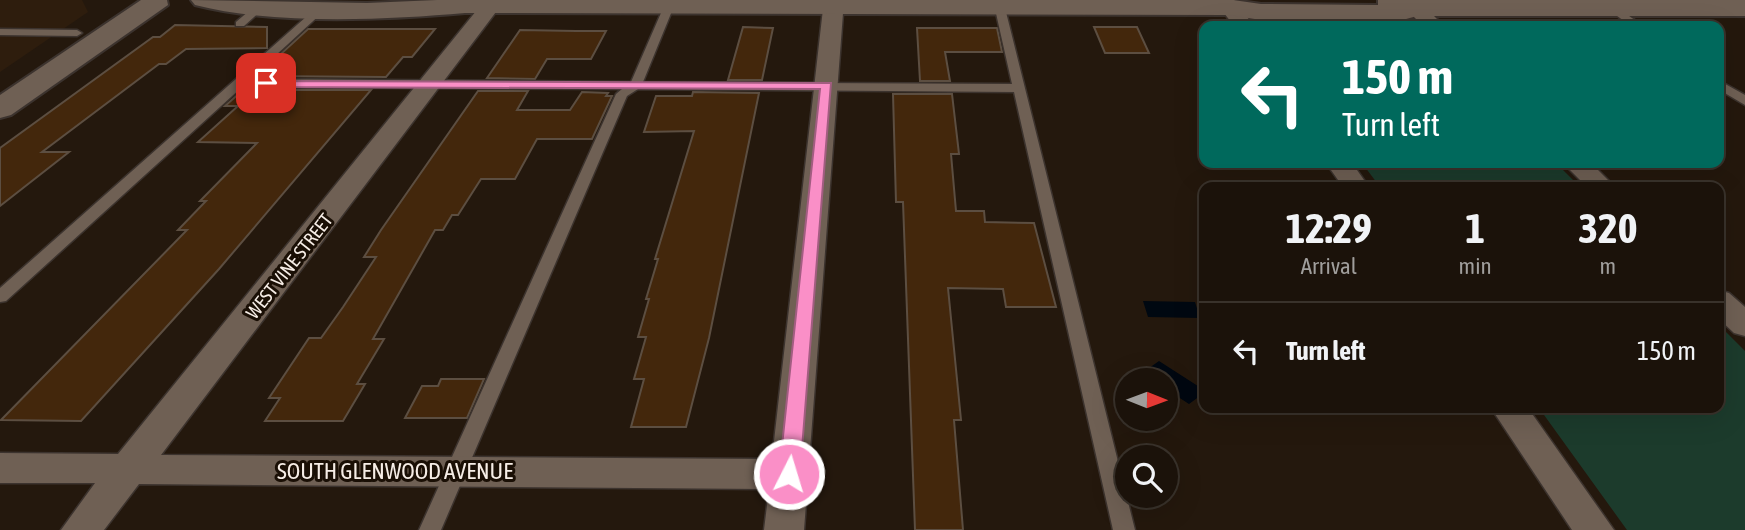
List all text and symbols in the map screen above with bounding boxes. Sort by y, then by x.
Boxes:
text: 150 m [1342,48,1453,104]
icon: left [1227,49,1318,140]
pin [236,53,296,113]
icon: arrive [247,64,285,102]
text: Turn left [1342,106,1440,143]
text: 12:29 [1286,204,1372,252]
text: 1 [1465,204,1485,252]
text: 320 [1578,204,1637,252]
street label: WEST VINE STREET [241,209,337,323]
text: Arrival [1301,253,1357,279]
text: min [1459,253,1492,279]
text: m [1600,253,1616,279]
icon: left [1227,332,1265,370]
text: Turn left [1286,336,1366,366]
text: 150 m [1637,336,1696,366]
north arrow [1115,368,1178,430]
map controls [1115,368,1178,508]
position arrow [752,437,826,511]
button: search [1115,445,1178,508]
street label: SOUTH GLENWOOD AVENUE [277,458,513,484]

